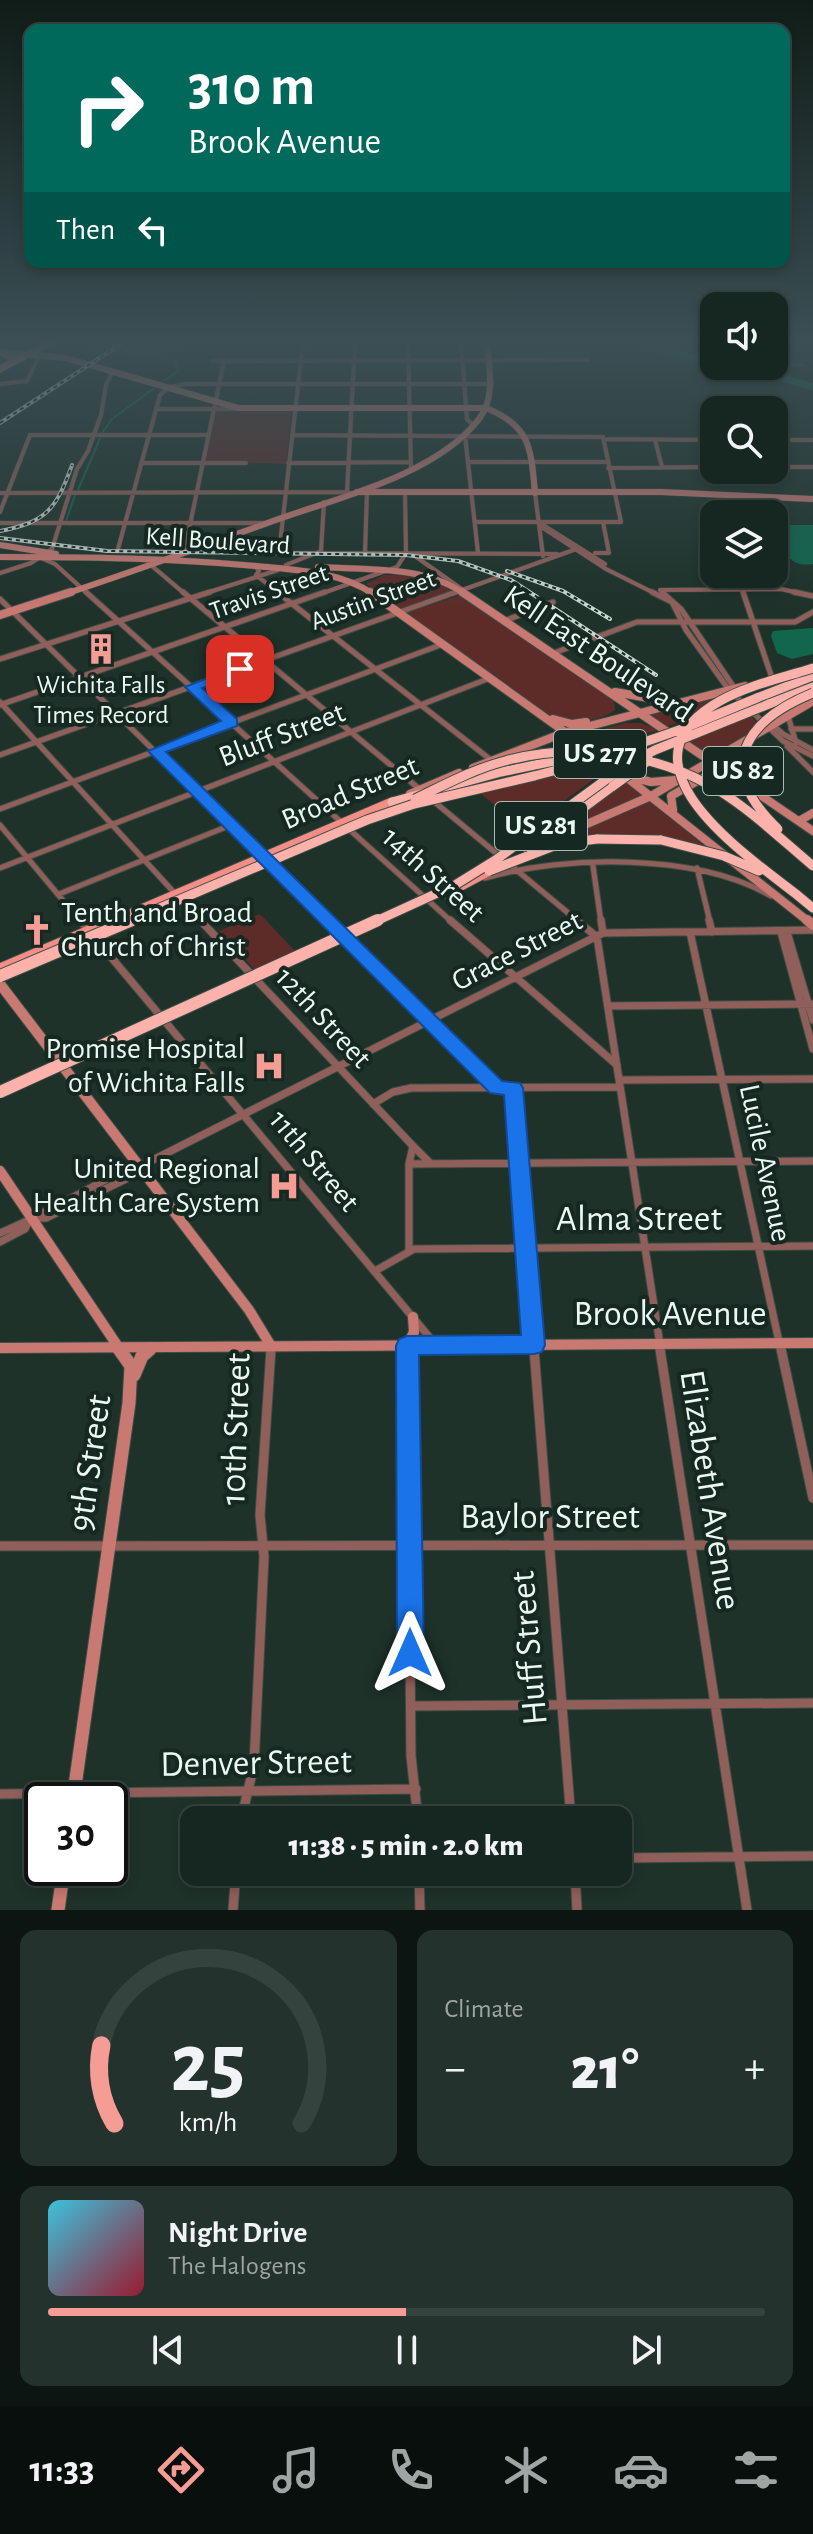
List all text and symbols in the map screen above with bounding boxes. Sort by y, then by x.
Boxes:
icon: right [56,56,160,160]
text: 310 m [188,59,315,115]
text: Brook Avenue [188,124,381,160]
icon: left [131,208,175,252]
text: Then [56,215,115,245]
map controls [700,292,788,588]
button: sound [700,292,788,380]
button: search [700,396,788,484]
button: layers [700,500,788,588]
street label: Kell Boulevard [145,523,291,559]
street label: Travis Street [206,560,332,624]
street label: Austin Street [307,565,439,635]
street label: Kell East Boulevard [498,580,698,728]
building icon: Wichita Falls Times Record [84,632,118,666]
pin [206,635,274,703]
icon: arrive [218,647,262,691]
place label: Wichita Falls Times Record [33,672,169,728]
street label: Bluff Street [215,697,350,773]
road number: US 277 [554,730,646,778]
road number: US 82 [703,747,783,795]
street label: Broad Street [277,751,423,835]
road number: US 281 [495,802,587,850]
street label: 14th Street [376,822,490,928]
place label: Tenth and Broad Church of Christ [61,898,252,962]
street label: Grace Street [447,905,587,997]
church icon: Tenth and Broad Church of Christ [20,913,54,947]
street label: 12th Street [270,962,377,1074]
place label: Promise Hospital of Wichita Falls [45,1034,245,1098]
hospital icon: Promise Hospital of Wichita Falls [252,1049,286,1083]
street label: Lucile Avenue [734,1082,796,1244]
street label: 11th Street [263,1105,365,1217]
place label: United Regional Health Care System [33,1154,260,1218]
hospital icon: United Regional Health Care System [267,1169,301,1203]
street label: Alma Street [556,1201,722,1237]
street label: Brook Avenue [573,1296,767,1332]
street label: 10th Street [215,1352,257,1506]
street label: Elizabeth Avenue [673,1367,747,1613]
street label: 9th Street [63,1392,117,1534]
street label: Baylor Street [460,1499,640,1535]
street label: Huff Street [504,1569,554,1727]
position arrow [368,1611,452,1695]
street label: Denver Street [160,1743,352,1783]
speed limit sign: 30 [24,1782,128,1886]
text: 11:38 · 5 min · 2.0 km [288,1831,524,1861]
text: Climate [445,1996,523,2022]
text: 25 [171,2023,246,2107]
text: 21° [571,2040,639,2100]
text: − [445,2047,466,2091]
text: + [744,2047,765,2091]
text: km/h [179,2108,238,2137]
text: Night Drive [168,2218,307,2248]
text: The Halogens [168,2253,306,2279]
icon: previous [146,2328,190,2372]
icon: pause [385,2328,429,2372]
icon: next [624,2328,668,2372]
icon: directions [153,2442,209,2498]
icon: music [268,2442,324,2498]
icon: phone [383,2442,439,2498]
icon: climate [498,2442,554,2498]
icon: car [613,2442,669,2498]
icon: filters [728,2442,784,2498]
text: 11:33 [29,2452,95,2488]

